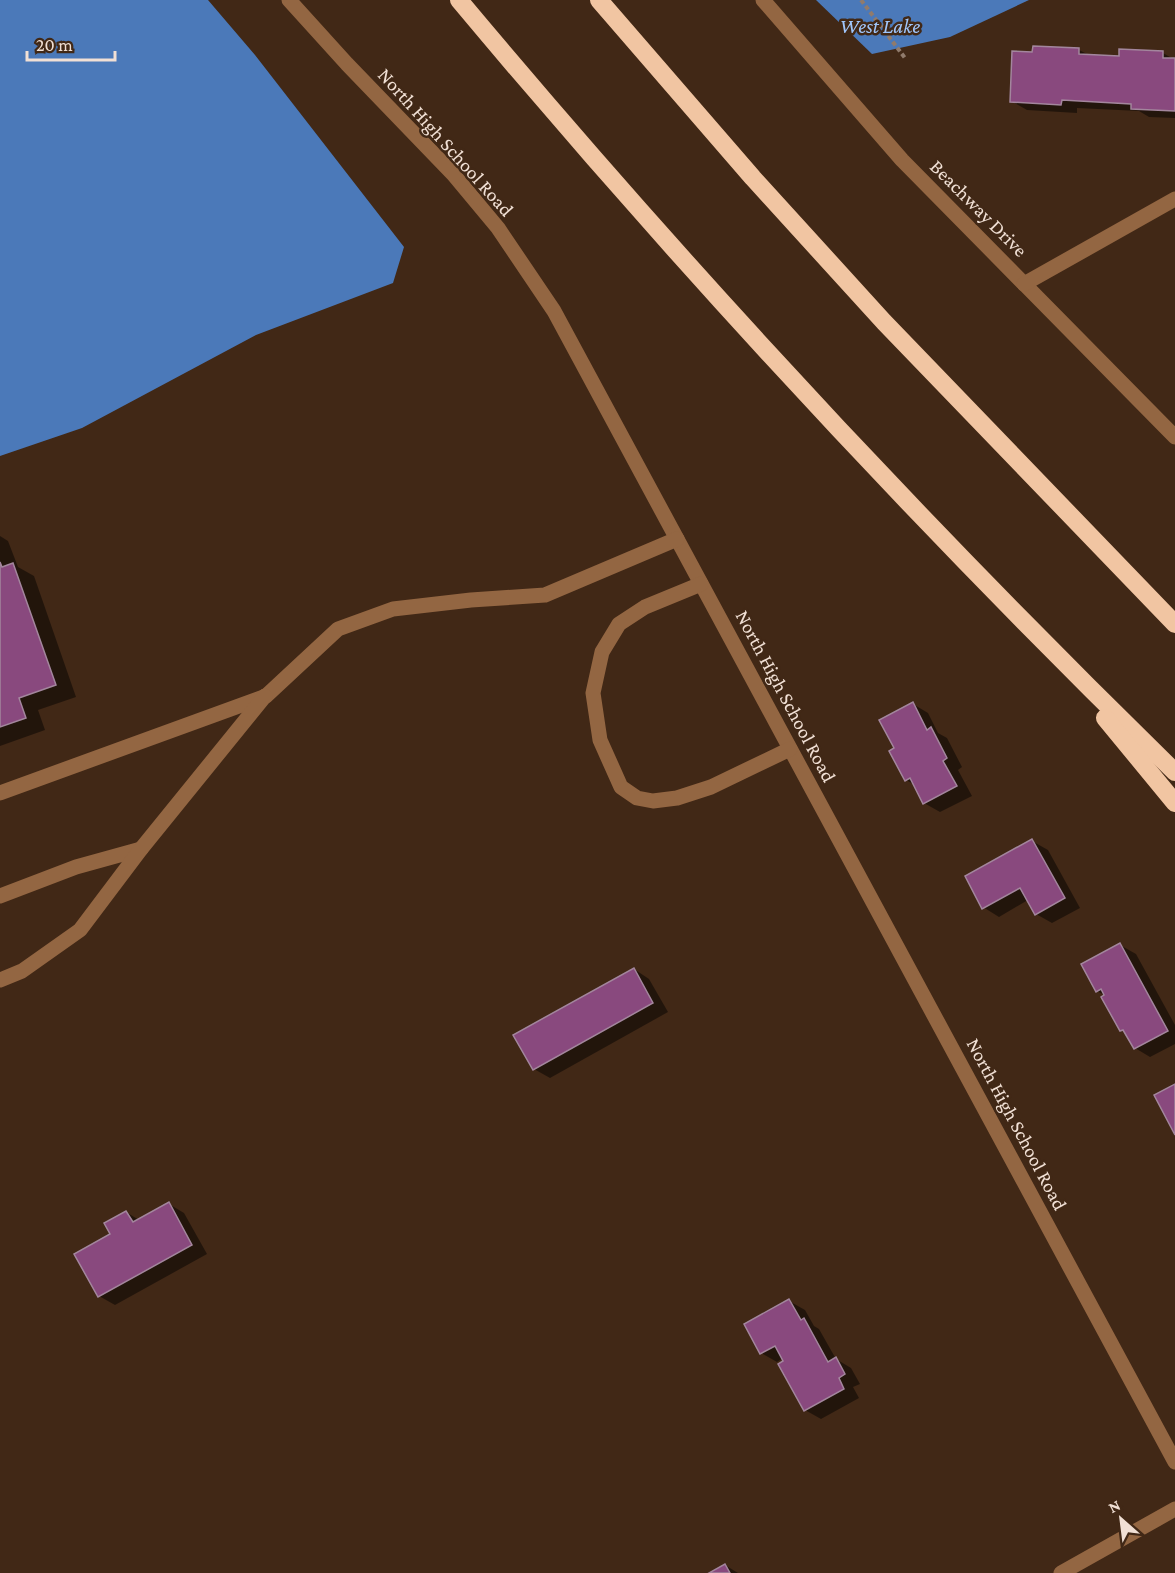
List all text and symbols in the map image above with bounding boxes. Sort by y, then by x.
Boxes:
water label: West Lake [840,14,920,38]
scale bar [27,24,116,62]
text: 20 m [36,35,73,55]
street label: North High School Road [373,64,519,221]
street label: Beachway Drive [925,155,1032,262]
street label: North High School Road [730,606,841,787]
street label: North High School Road [961,1034,1072,1215]
north arrow [1091,1489,1151,1549]
text: N [1105,1496,1123,1516]

